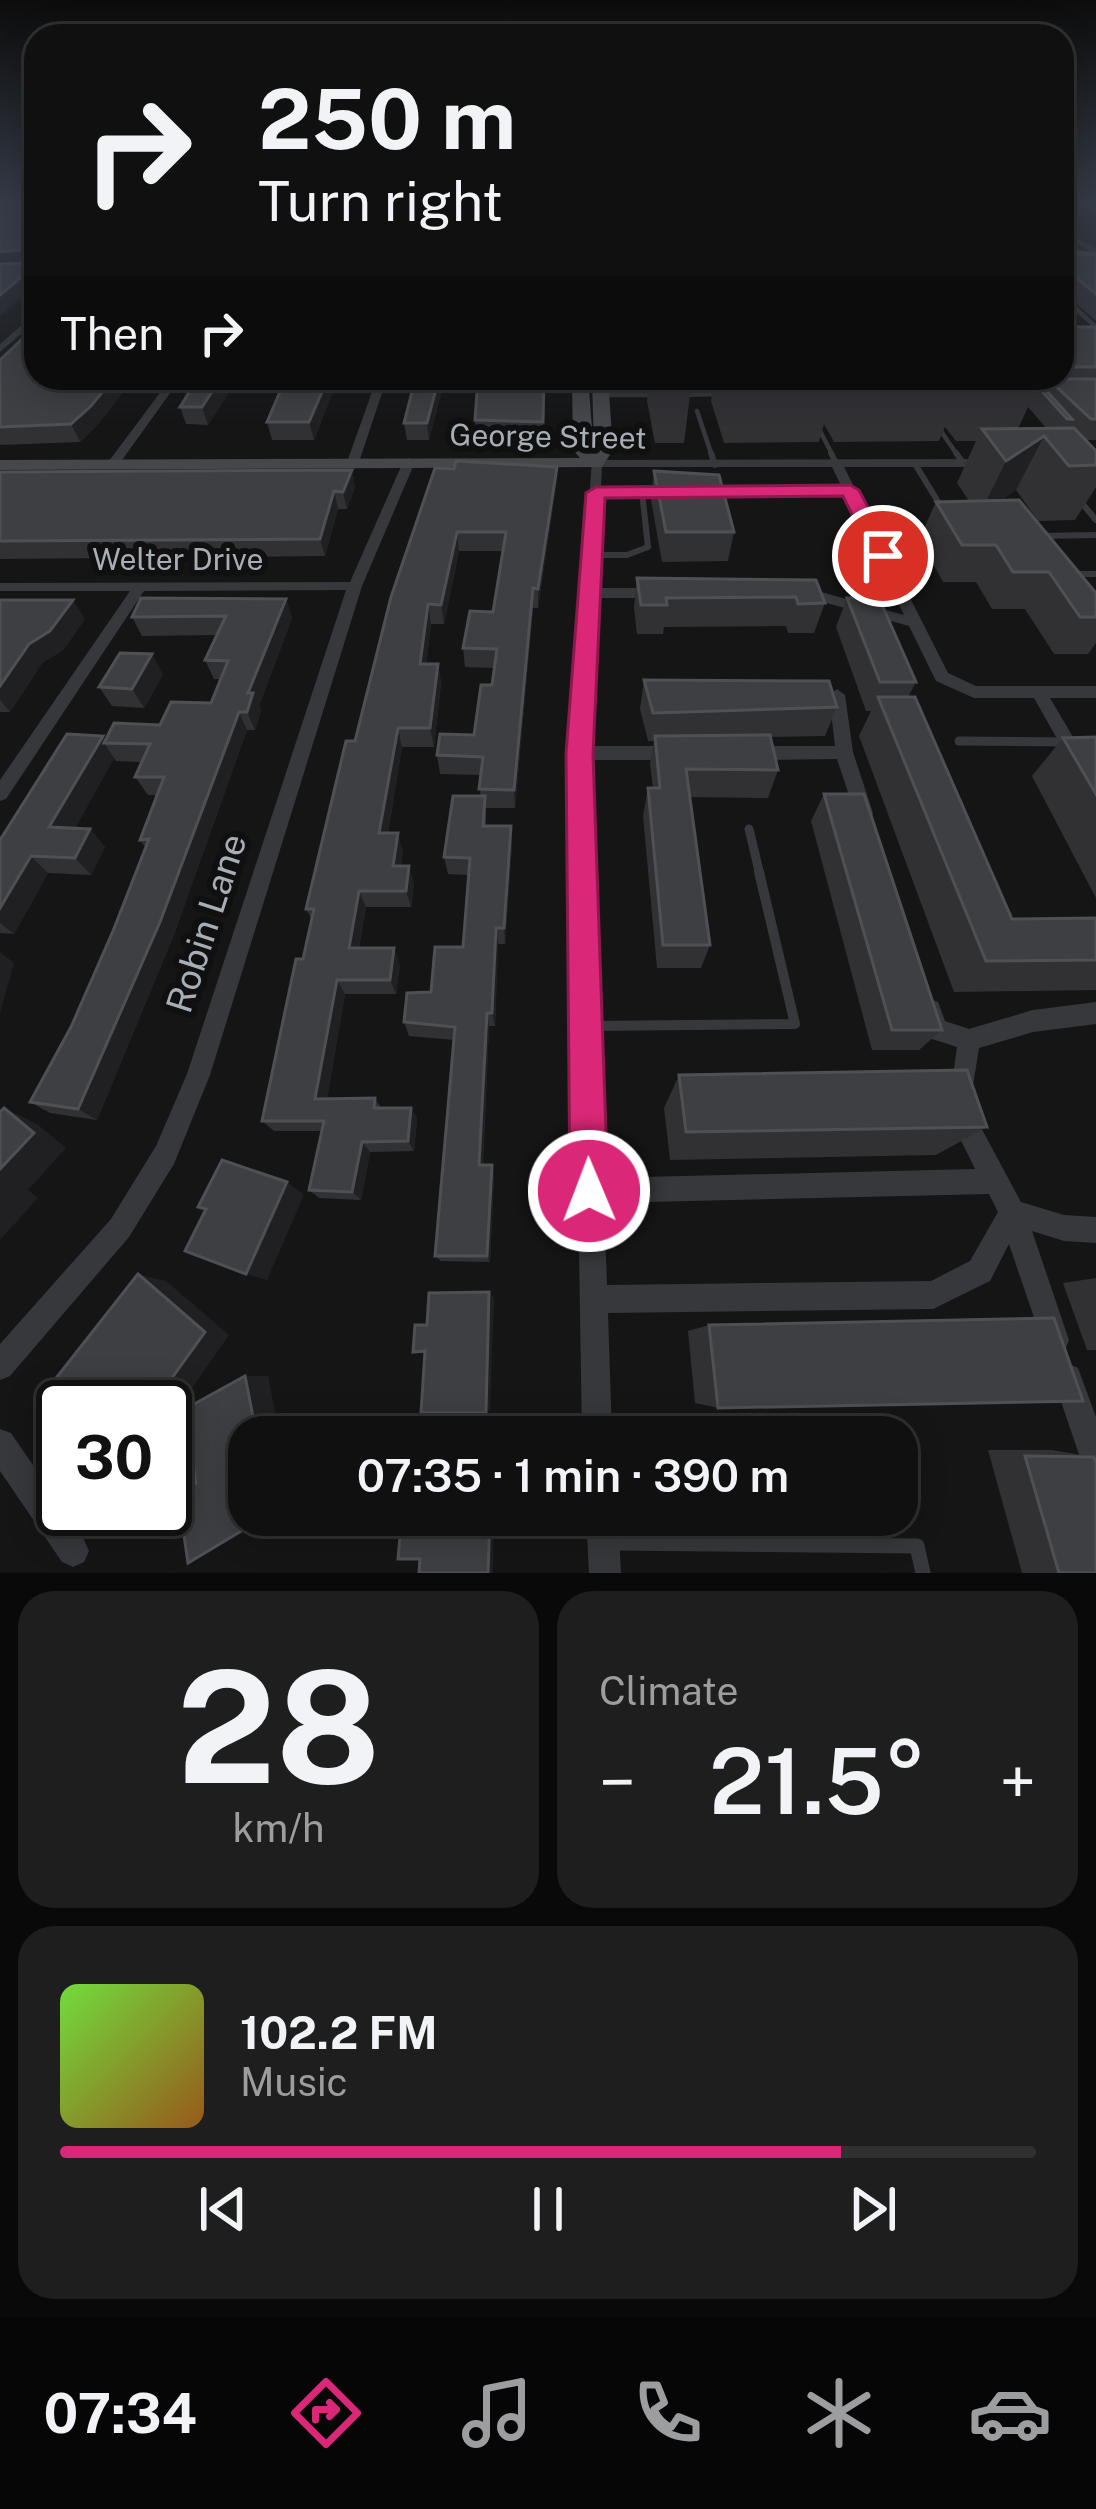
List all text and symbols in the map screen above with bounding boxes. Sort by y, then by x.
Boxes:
text: 250 m [258,69,516,168]
icon: right [60,72,216,228]
text: Turn right [258,170,503,233]
icon: right [188,300,254,366]
text: Then [60,307,164,360]
street label: George Street [449,416,647,456]
pin [832,505,934,607]
icon: arrive [850,523,916,589]
street label: Welter Drive [92,541,264,577]
street label: Robin Lane [157,828,255,1018]
position arrow [526,1128,652,1254]
speed limit sign: 30 [36,1380,192,1536]
text: 07:35 · 1 min · 390 m [357,1449,789,1502]
text: 28 [177,1635,380,1818]
text: Climate [599,1668,739,1714]
text: 21.5° [709,1728,926,1834]
text: − [599,1743,636,1821]
text: + [999,1743,1036,1821]
text: km/h [233,1805,324,1851]
text: 102.2 FM [240,2006,437,2059]
text: Music [240,2059,348,2105]
icon: previous [190,2176,256,2242]
icon: pause [515,2176,581,2242]
icon: next [840,2176,906,2242]
icon: directions [284,2371,368,2455]
icon: music [455,2371,539,2455]
icon: phone [626,2371,710,2455]
icon: climate [797,2371,881,2455]
icon: car [968,2371,1052,2455]
text: 07:34 [44,2382,197,2445]

